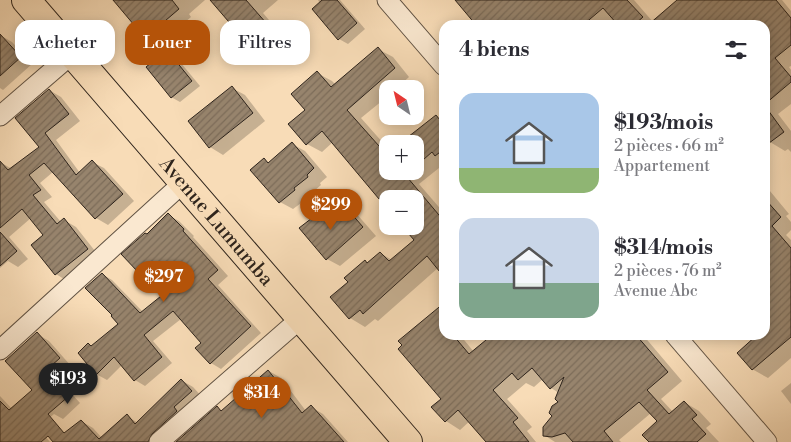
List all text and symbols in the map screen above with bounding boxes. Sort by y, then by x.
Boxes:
chip: Acheter [15,20,115,65]
chip: Louer [125,20,210,65]
chip: Filtres [220,20,310,65]
icon: filters [722,36,750,64]
text: 4 biens [459,37,530,63]
north arrow [379,80,424,125]
map controls [379,80,424,235]
text: $193/mois [614,110,713,136]
icon: home [499,113,559,173]
button: + [379,135,424,180]
text: 2 pièces · 66 m² [614,136,724,156]
street label: Avenue Lumumba [152,151,279,292]
text: Appartement [614,156,710,176]
pin: $299 [301,188,361,231]
button: − [379,190,424,235]
text: $299 [311,195,351,215]
text: $314/mois [614,235,713,261]
icon: home [499,238,559,298]
pin: $297 [134,260,194,303]
text: 2 pièces · 76 m² [614,261,722,281]
text: $297 [144,267,184,287]
text: Avenue Abc [614,281,698,301]
pin: $193 [38,362,98,405]
text: $193 [50,369,86,389]
pin: $314 [232,376,292,419]
text: $314 [244,383,280,403]

